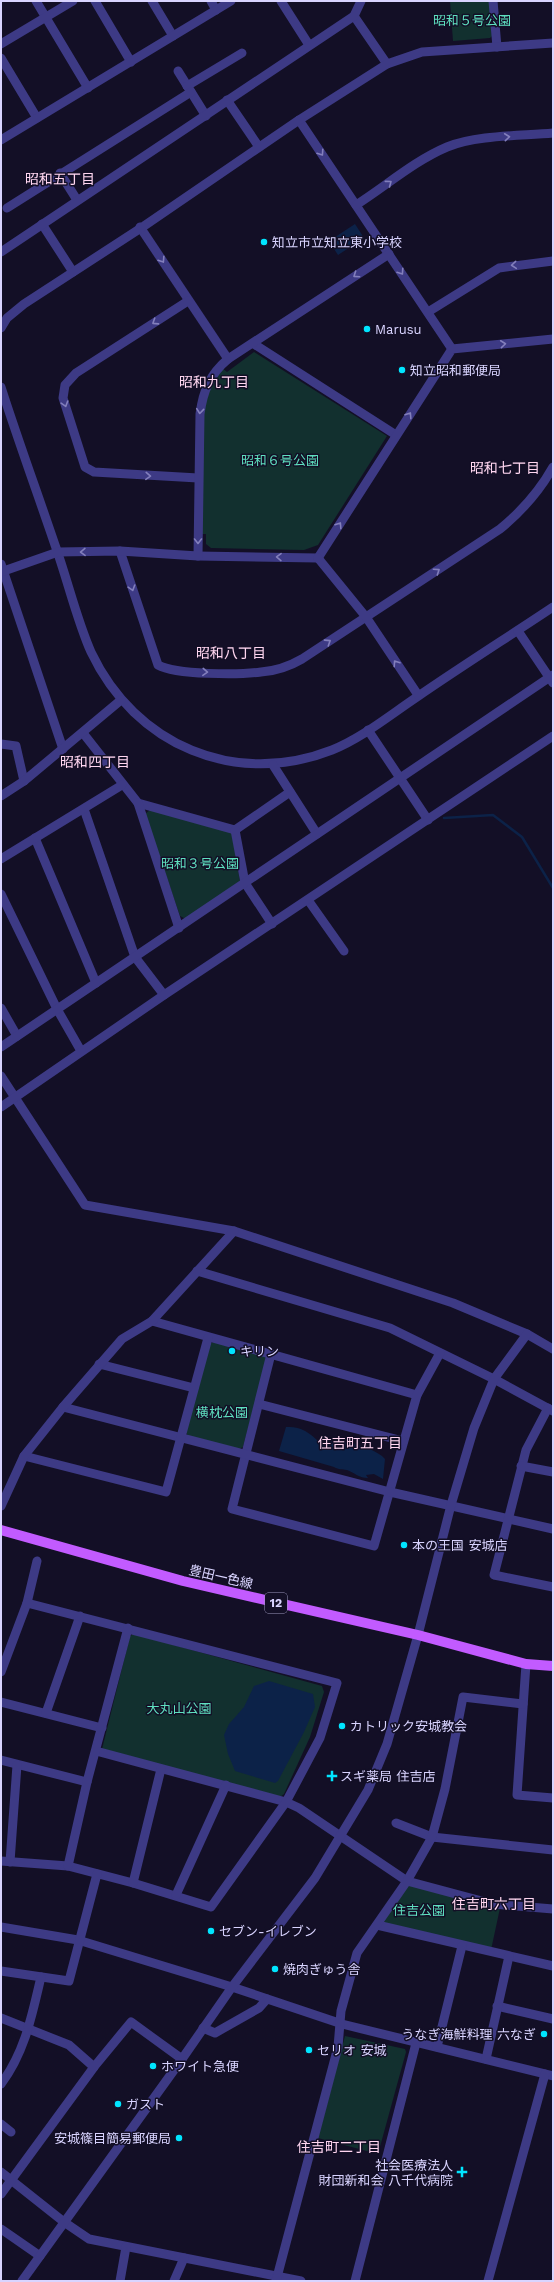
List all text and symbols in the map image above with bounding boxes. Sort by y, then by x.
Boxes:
park label: 昭和５号公園 [433,13,511,28]
one-way arrow [504,133,510,142]
one-way arrow [316,148,323,155]
district label: 昭和五丁目 [25,171,95,187]
one-way arrow [384,181,391,188]
place label: 知立市立知立東小学校 [272,235,402,250]
marker: 知立市立知立東小学校 [259,237,269,247]
one-way arrow [157,256,164,263]
one-way arrow [511,260,517,269]
one-way arrow [396,268,404,275]
one-way arrow [353,271,360,278]
one-way arrow [153,318,160,325]
place label: Marusu [375,322,422,337]
marker: Marusu [362,324,372,334]
one-way arrow [500,339,506,348]
place label: 知立昭和郵便局 [410,363,501,378]
marker: 知立昭和郵便局 [397,365,407,375]
district label: 昭和九丁目 [179,374,249,390]
one-way arrow [60,400,69,407]
one-way arrow [196,408,205,414]
one-way arrow [404,412,412,419]
park label: 昭和６号公園 [241,453,319,468]
district label: 昭和七丁目 [470,460,540,476]
one-way arrow [145,472,151,480]
one-way arrow [334,522,342,529]
one-way arrow [194,538,202,544]
one-way arrow [80,547,86,556]
one-way arrow [276,553,282,562]
one-way arrow [433,569,440,576]
one-way arrow [127,584,136,591]
one-way arrow [324,639,331,647]
district label: 昭和八丁目 [196,645,266,661]
one-way arrow [394,660,401,667]
one-way arrow [202,668,208,677]
district label: 昭和四丁目 [60,754,130,770]
park label: 昭和３号公園 [161,856,239,871]
place label: キリン [240,1344,279,1359]
marker: キリン [227,1346,237,1356]
park label: 横枕公園 [196,1405,248,1420]
district label: 住吉町五丁目 [318,1435,402,1451]
place label: 本の王国 安城店 [412,1538,507,1553]
marker: 本の王国 安城店 [399,1540,409,1550]
street label: 豊田一色線 [188,1562,254,1592]
road number: 12 [265,1593,287,1613]
park label: 大丸山公園 [146,1701,212,1716]
place label: カトリック安城教会 [350,1719,467,1734]
marker: カトリック安城教会 [337,1721,347,1731]
place label: スギ薬局 住吉店 [340,1769,435,1784]
marker: スギ薬局 住吉店 [327,1771,337,1781]
district label: 住吉町六丁目 [452,1896,536,1912]
park label: 住吉公園 [393,1903,445,1918]
place label: セブン-イレブン [219,1924,317,1939]
marker: セブン-イレブン [206,1926,216,1936]
place label: 焼肉ぎゅう舎 [283,1962,361,1977]
marker: 焼肉ぎゅう舎 [270,1964,280,1974]
place label: うなぎ海鮮料理 六なぎ [402,2027,536,2042]
marker: うなぎ海鮮料理 六なぎ [539,2029,549,2039]
place label: セリオ 安城 [317,2043,386,2058]
marker: セリオ 安城 [304,2045,314,2055]
place label: ホワイト急便 [161,2059,239,2074]
marker: ホワイト急便 [148,2061,158,2071]
place label: ガスト [126,2097,165,2112]
marker: ガスト [113,2099,123,2109]
place label: 安城篠目簡易郵便局 [54,2131,171,2146]
marker: 安城篠目簡易郵便局 [174,2133,184,2143]
district label: 住吉町二丁目 [297,2139,381,2155]
place label: 社会医療法人 財団新和会 八千代病院 [319,2158,453,2188]
marker: 社会医療法人 財団新和会 八千代病院 [456,2166,468,2178]

